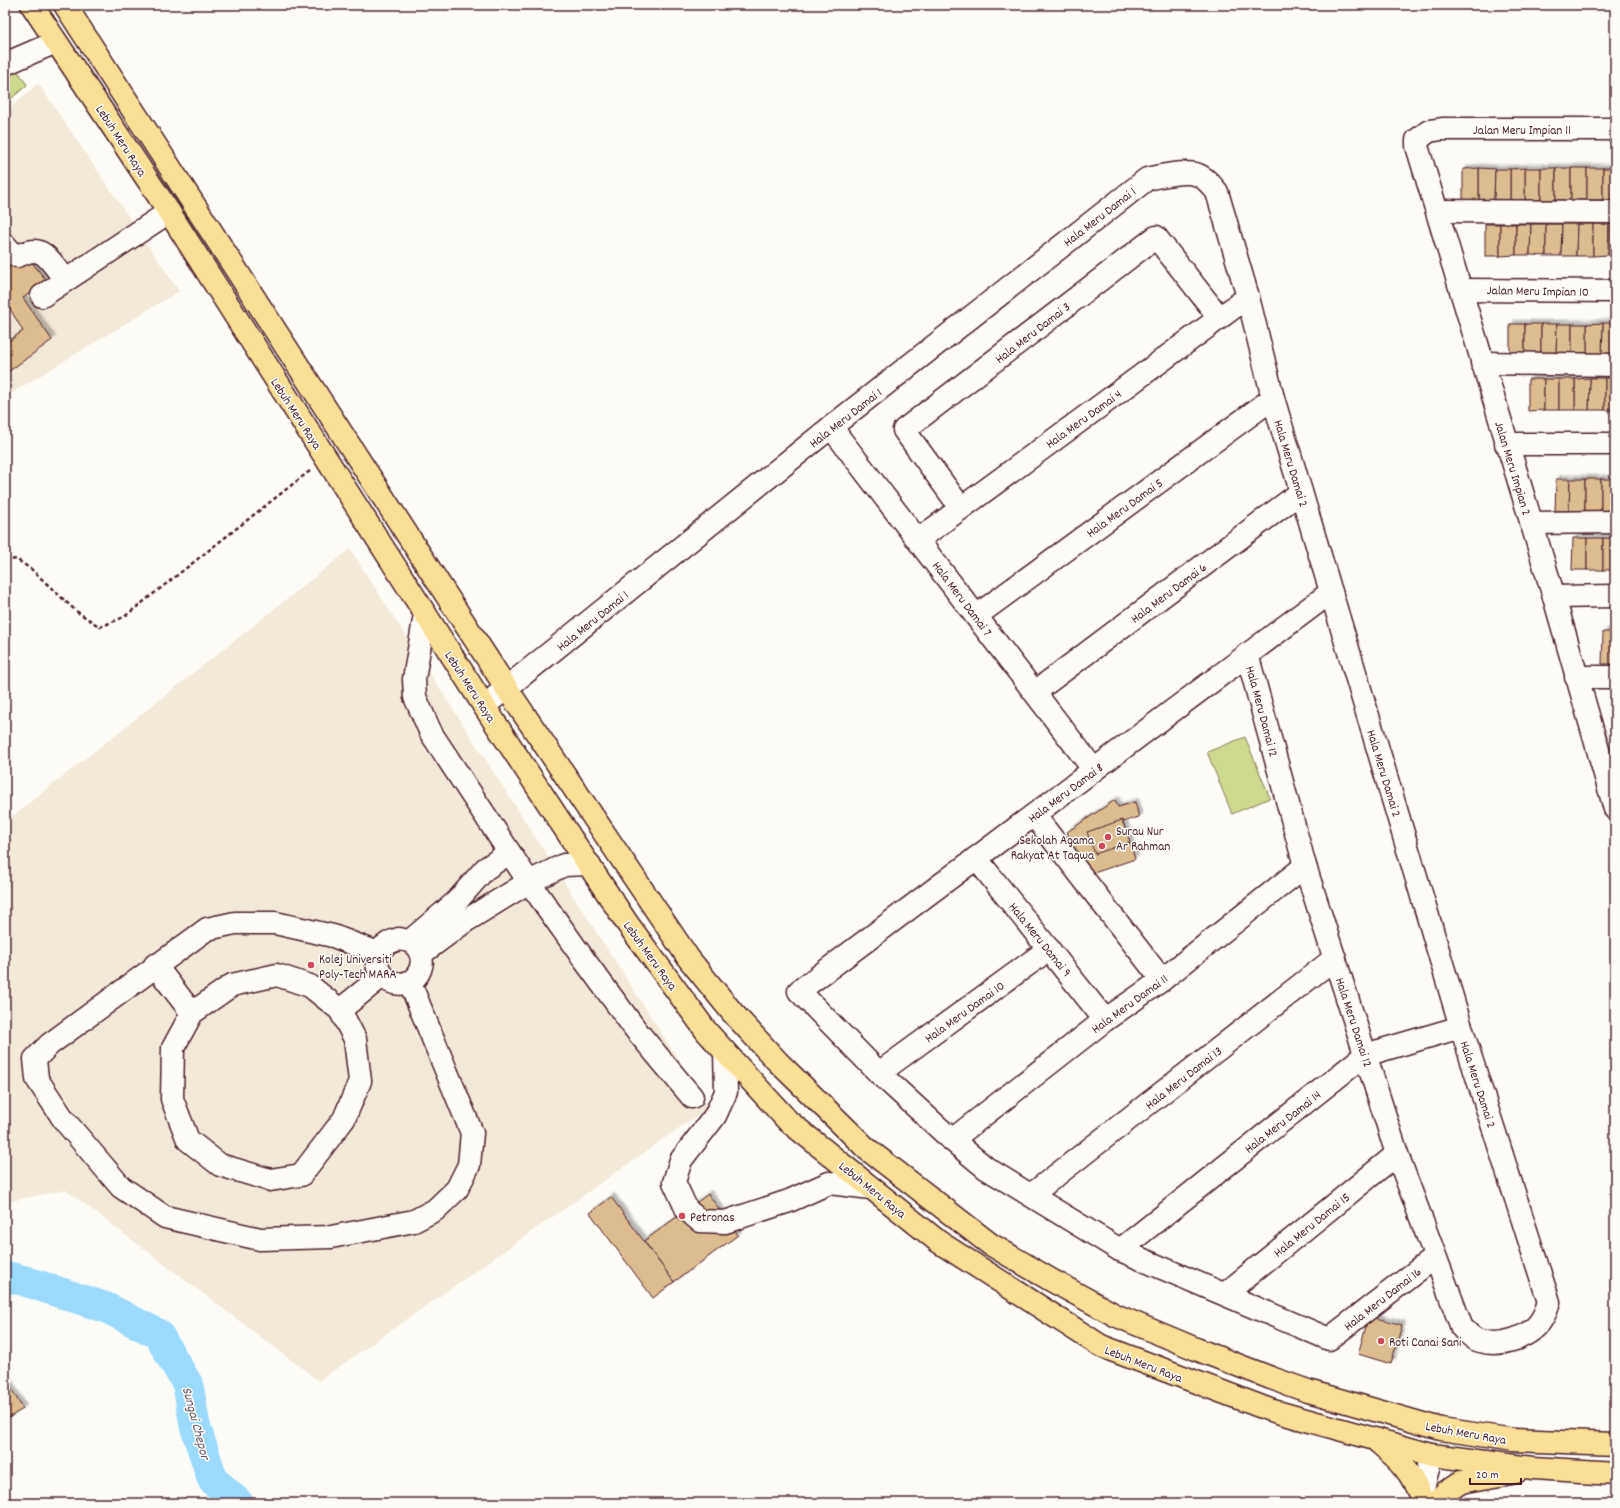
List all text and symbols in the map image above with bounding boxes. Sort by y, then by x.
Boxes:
street label: Lebuh Meru Raya [90,102,151,182]
street label: Jalan Meru Impian 11 [1473,122,1571,141]
street label: Hala Meru Damai 1 [1060,183,1141,252]
street label: Jalan Meru Impian 10 [1487,282,1589,303]
street label: Hala Meru Damai 3 [992,299,1075,369]
street label: Lebuh Meru Raya [265,375,326,455]
street label: Hala Meru Damai 1 [806,384,887,453]
street label: Hala Meru Damai 4 [1042,386,1127,454]
street label: Hala Meru Damai 2 [1267,418,1312,510]
street label: Jalan Meru Impian 2 [1488,419,1535,518]
street label: Hala Meru Damai 5 [1083,475,1168,543]
street label: Hala Meru Damai 7 [926,558,996,641]
street label: Hala Meru Damai 6 [1127,559,1212,629]
street label: Hala Meru Damai 1 [554,587,634,657]
street label: Lebuh Meru Raya [439,648,500,728]
street label: Hala Meru Damai 12 [1239,664,1282,759]
street label: Hala Meru Damai 2 [1360,728,1405,820]
street label: Hala Meru Damai 8 [1025,759,1108,829]
place label: Surau Nur Ar Rahman [1116,823,1170,857]
place label: Sekolah Agama Rakyat At Taqwa [1011,832,1095,866]
marker: Surau Nur Ar Rahman [1103,832,1113,842]
marker: Sekolah Agama Rakyat At Taqwa [1097,841,1107,851]
street label: Hala Meru Damai 9 [1003,899,1075,982]
street label: Lebuh Meru Raya [617,918,681,996]
place label: Kolej Universiti Poly-Tech MARA [319,951,397,985]
marker: Kolej Universiti Poly-Tech MARA [306,960,316,970]
street label: Hala Meru Damai 11 [1088,971,1173,1039]
street label: Hala Meru Damai 12 [1329,975,1376,1070]
street label: Hala Meru Damai 10 [922,977,1009,1049]
street label: Hala Meru Damai 2 [1454,1039,1500,1131]
street label: Hala Meru Damai 13 [1142,1043,1227,1115]
street label: Hala Meru Damai 14 [1241,1087,1326,1159]
street label: Lebuh Meru Raya [834,1158,910,1225]
street label: Hala Meru Damai 15 [1270,1189,1355,1263]
place label: Petronas [690,1209,735,1228]
marker: Petronas [677,1211,687,1221]
street label: Hala Meru Damai 16 [1341,1264,1426,1336]
place label: Roti Canai Sani [1389,1334,1462,1353]
marker: Roti Canai Sani [1376,1336,1386,1346]
street label: Lebuh Meru Raya [1102,1342,1186,1389]
water label: Sungai Chepor [176,1385,215,1464]
street label: Lebuh Meru Raya [1424,1418,1508,1451]
scale bar [1470,1460,1521,1486]
text: 20 m [1476,1467,1499,1484]

